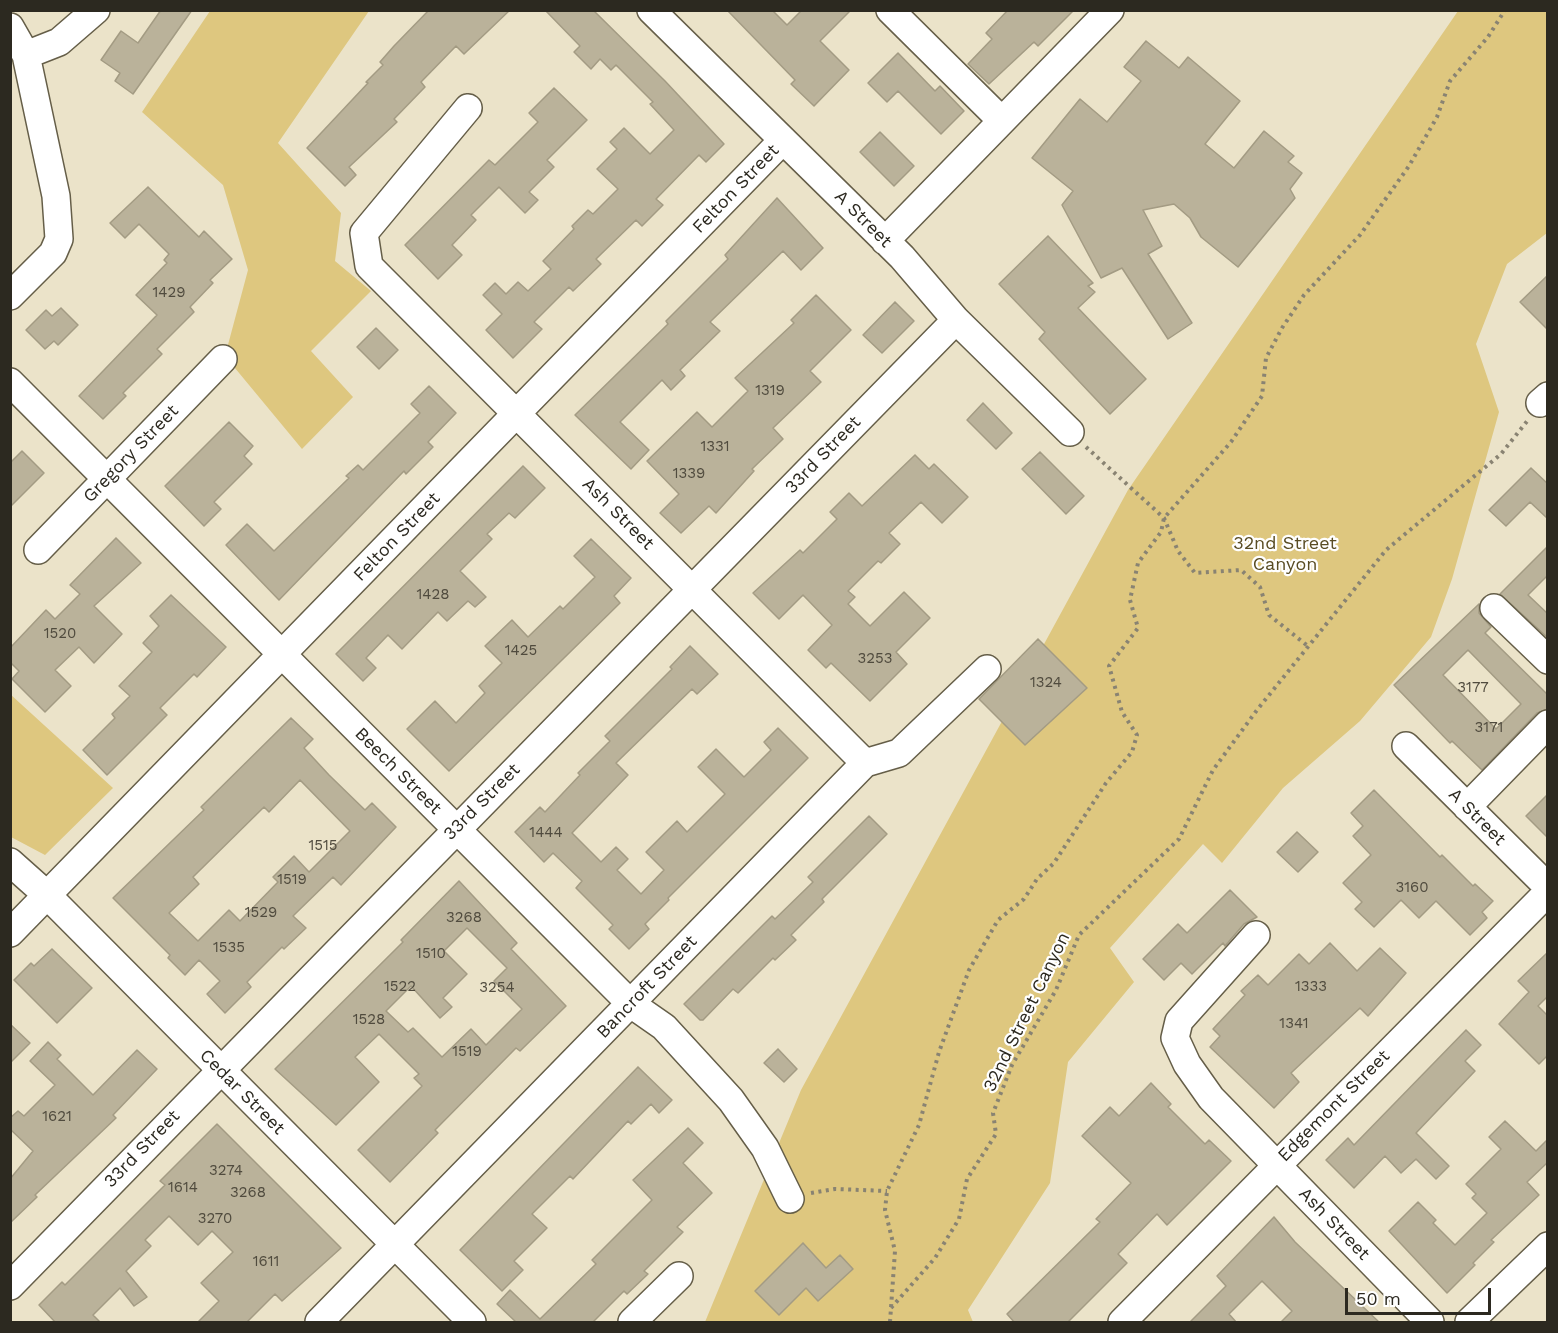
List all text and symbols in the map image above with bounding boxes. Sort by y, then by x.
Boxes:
street label: Felton Street [688,140,784,238]
street label: A Street [830,186,896,252]
house number: 1429 [152,284,186,302]
house number: 1319 [755,382,785,400]
street label: Gregory Street [79,401,183,507]
street label: 33rd Street [781,412,865,498]
house number: 1331 [700,438,730,456]
house number: 1339 [673,465,705,483]
street label: Ash Street [578,474,658,554]
street label: Felton Street [349,488,445,586]
park label: 32nd Street Canyon [1233,533,1337,576]
house number: 1428 [417,586,449,604]
house number: 1520 [44,625,76,643]
house number: 1425 [505,642,537,660]
house number: 3253 [858,650,892,668]
house number: 1324 [1030,674,1062,692]
house number: 3177 [1457,679,1489,697]
house number: 3171 [1475,719,1503,737]
street label: Beech Street [350,723,446,819]
street label: 33rd Street [439,759,525,845]
street label: A Street [1444,784,1510,850]
house number: 1444 [529,824,563,842]
house number: 1515 [308,837,338,855]
house number: 1519 [277,871,307,889]
house number: 3160 [1395,879,1429,897]
house number: 1529 [245,904,277,922]
house number: 3268 [446,909,482,927]
street label: 32nd Street Canyon [979,929,1075,1095]
street label: Bancroft Street [592,931,702,1043]
house number: 1535 [213,939,245,957]
house number: 1510 [416,945,446,963]
house number: 1522 [384,978,416,996]
house number: 1333 [1295,978,1327,996]
house number: 3254 [479,979,515,997]
house number: 1528 [353,1011,385,1029]
house number: 1341 [1279,1015,1309,1033]
house number: 1519 [452,1043,482,1061]
street label: Cedar Street [195,1045,289,1139]
street label: Edgemont Street [1274,1046,1394,1166]
street label: 33rd Street [100,1106,184,1192]
house number: 1621 [42,1108,72,1126]
house number: 3274 [209,1162,243,1180]
house number: 1614 [168,1179,198,1197]
street label: Ash Street [1294,1183,1374,1265]
house number: 3268 [230,1184,266,1202]
house number: 3270 [198,1210,232,1228]
house number: 1611 [253,1253,279,1271]
scale bar [1348,1276,1494,1314]
text: 50 m [1356,1288,1401,1309]

